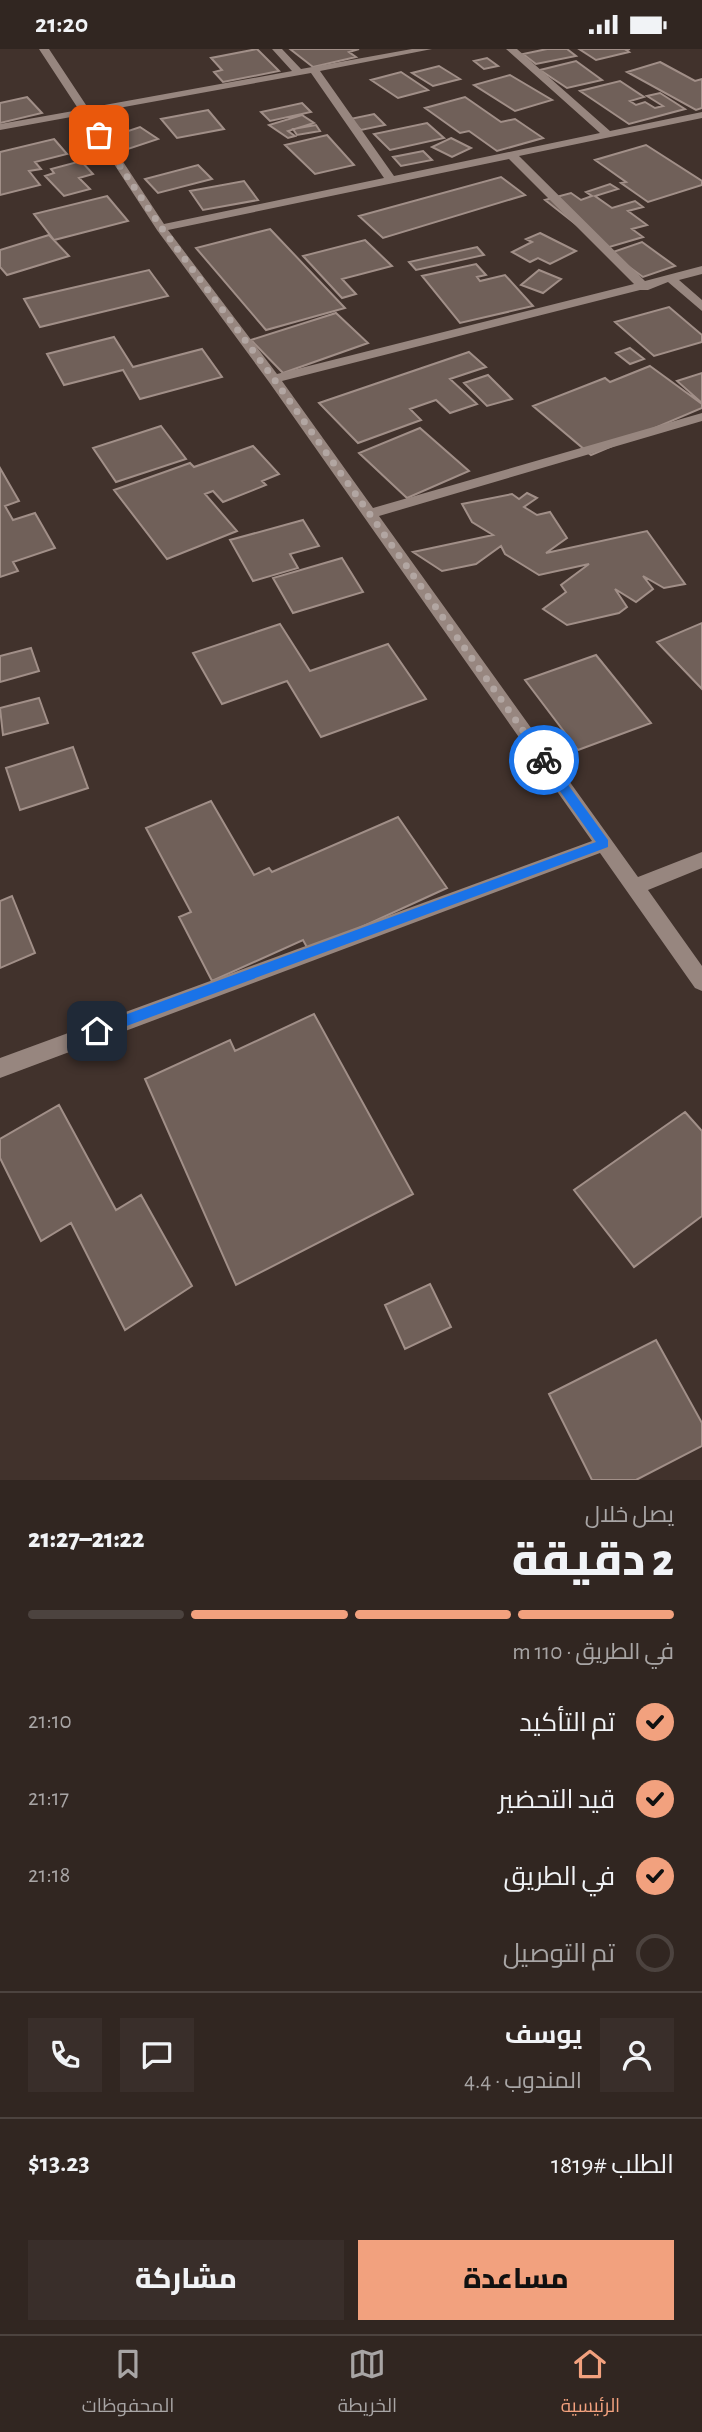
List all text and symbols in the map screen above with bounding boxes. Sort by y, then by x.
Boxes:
text: 21:20 [35,11,88,37]
pin [69,105,129,165]
icon: bag [80,116,118,154]
courier [509,725,579,795]
icon: bike [525,741,563,779]
pin [67,1001,127,1061]
icon: home [78,1012,116,1050]
text: يصل خلال [585,1504,674,1527]
text: 21:22–21:27 [28,1526,145,1552]
text: 2 دقيقة [512,1538,674,1584]
text: في الطريق · 110 m [512,1641,674,1664]
icon: check [636,1703,674,1741]
text: 21:10 [28,1710,72,1733]
text: تم التأكيد [519,1710,615,1736]
icon: check [636,1780,674,1818]
text: 21:17 [28,1787,69,1810]
text: قيد التحضير [498,1787,615,1813]
icon: check [636,1857,674,1895]
text: 21:18 [28,1864,70,1887]
text: في الطريق [503,1864,615,1890]
text: تم التوصيل [503,1941,615,1967]
button: phone [28,2018,102,2092]
button: chat [120,2018,194,2092]
button: person [600,2018,674,2092]
text: يوسف [505,2022,582,2048]
text: المندوب · 4.4 [464,2070,582,2093]
text: $13.23 [28,2150,90,2176]
text: الطلب #1819 [551,2152,674,2178]
button: مشاركة [28,2240,344,2320]
button: مساعدة [358,2240,674,2320]
tab: المحفوظات [82,2345,174,2423]
tab: الخريطة [338,2345,397,2423]
tab: الرئيسية [561,2345,620,2423]

